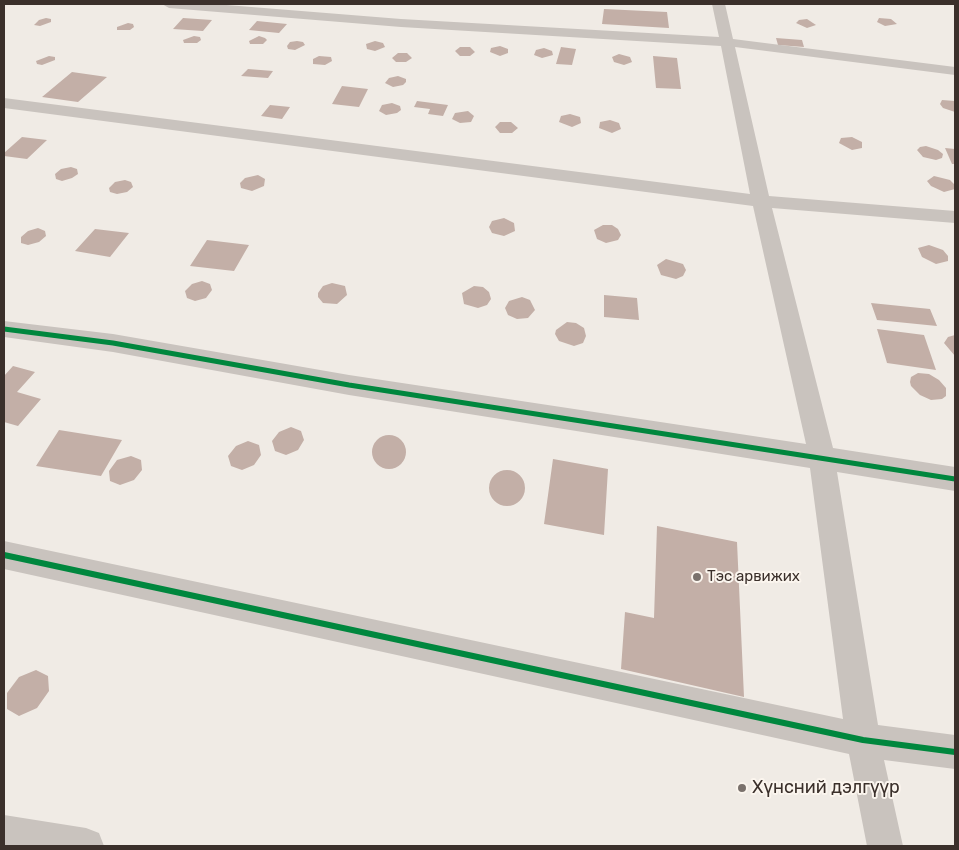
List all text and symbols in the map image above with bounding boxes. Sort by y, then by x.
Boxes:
place label: Тэс арвижих [707,568,800,586]
marker: Тэс арвижих [691,571,703,583]
place label: Хүнсний дэлгүүр [752,777,900,799]
marker: Хүнсний дэлгүүр [736,782,748,794]

